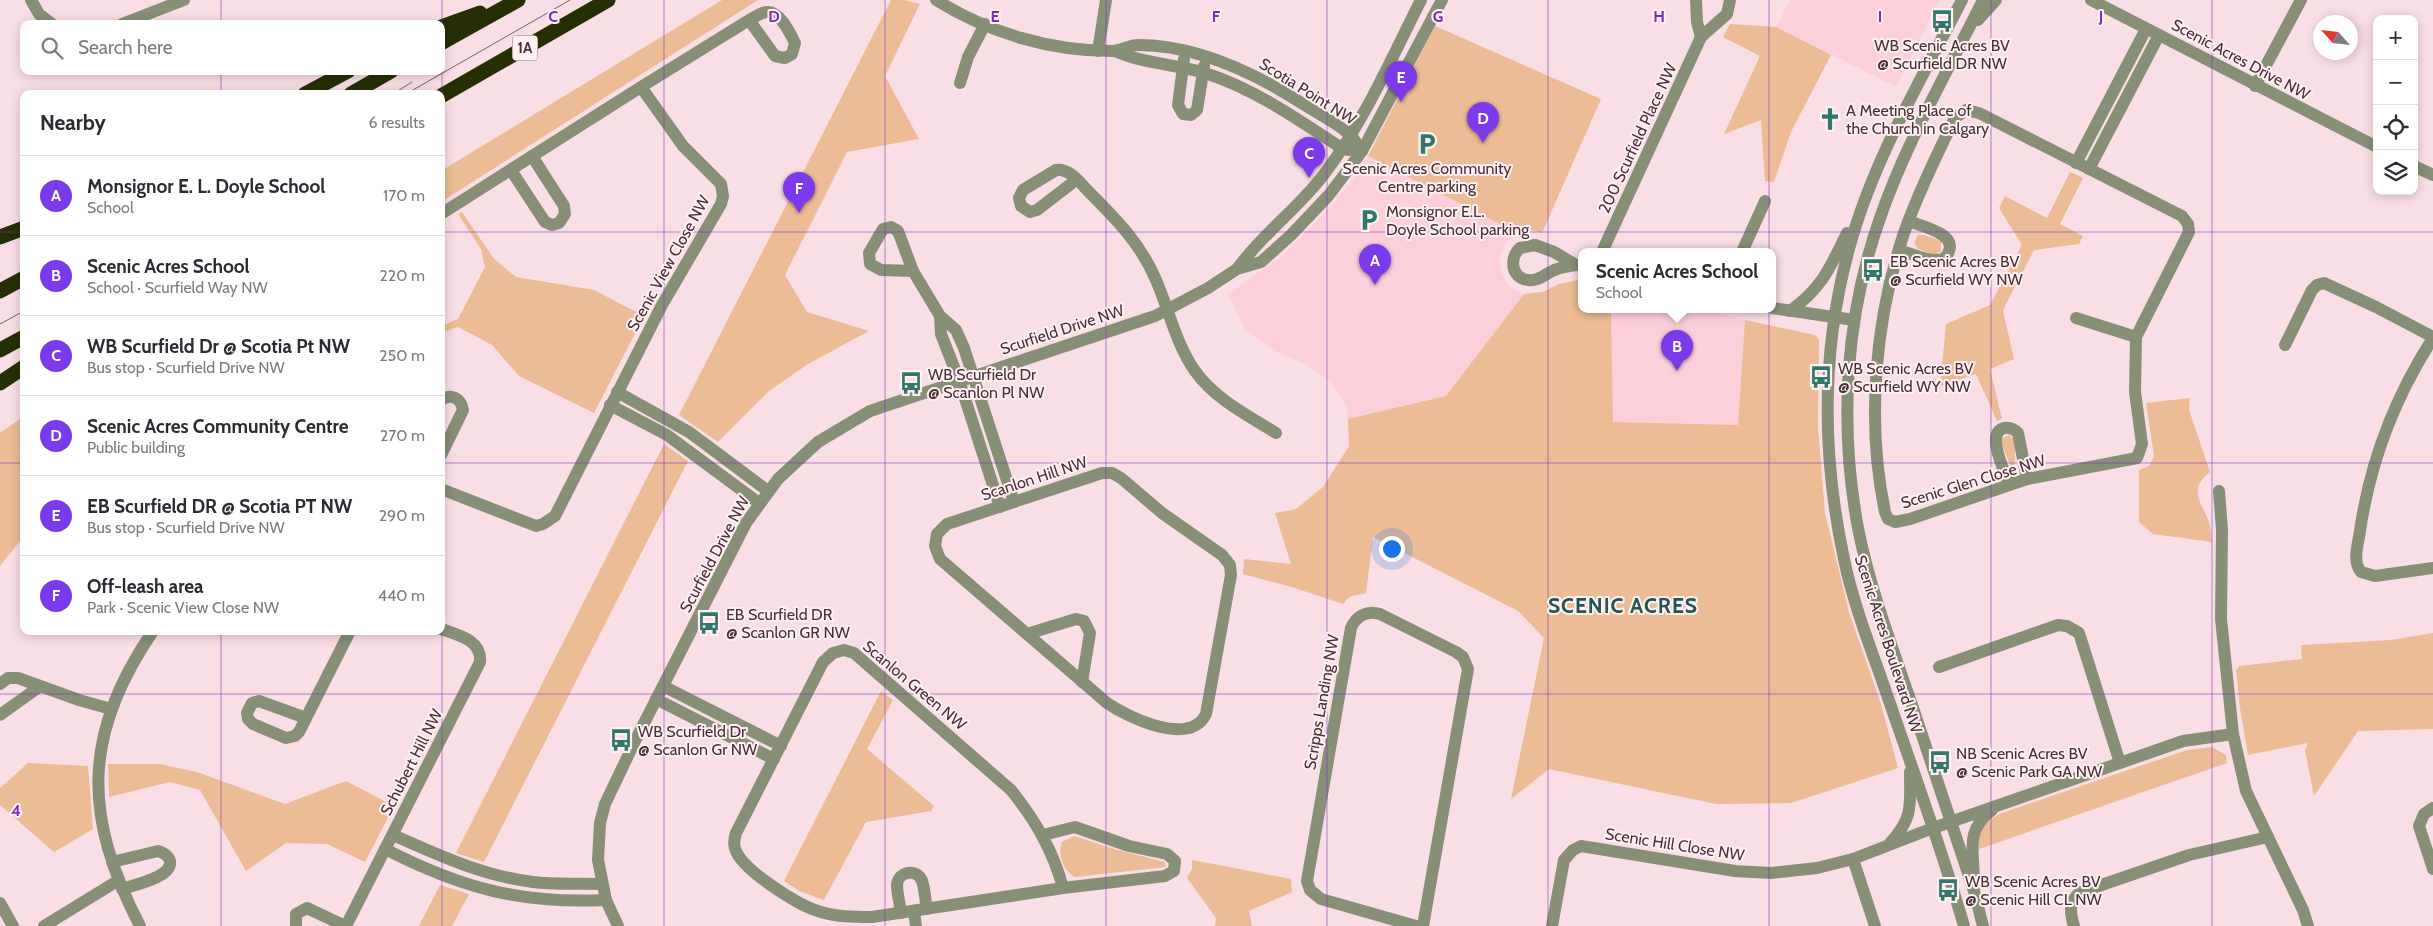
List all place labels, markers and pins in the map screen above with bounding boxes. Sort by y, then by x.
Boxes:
bus stop icon: WB Scenic Acres BV @ Scurfield DR NW [1929,8,1955,34]
place label: WB Scenic Acres BV @ Scurfield DR NW [1874,36,2010,73]
pin: E [1385,61,1417,102]
place label: A Meeting Place of the Church in Calgary [1846,101,1989,138]
pin: D [1467,102,1499,143]
church icon: A Meeting Place of the Church in Calgary [1817,106,1843,132]
parking icon: Scenic Acres Community Centre parking [1414,131,1440,157]
pin: C [1293,137,1325,178]
place label: Scenic Acres Community Centre parking [1343,159,1511,196]
pin: F [783,172,815,213]
place label: Monsignor E.L. Doyle School parking [1386,202,1530,239]
parking icon: Monsignor E.L. Doyle School parking [1356,207,1382,233]
pin: A [1359,244,1391,285]
place label: EB Scenic Acres BV @ Scurfield WY NW [1890,252,2023,289]
bus stop icon: EB Scenic Acres BV @ Scurfield WY NW [1860,257,1886,283]
pin: B [1661,330,1693,371]
place label: WB Scenic Acres BV @ Scurfield WY NW [1838,359,1974,396]
bus stop icon: WB Scenic Acres BV @ Scurfield WY NW [1808,364,1834,390]
place label: WB Scurfield Dr @ Scanlon Pl NW [928,365,1045,402]
bus stop icon: WB Scurfield Dr @ Scanlon Pl NW [898,370,924,396]
place label: EB Scurfield DR @ Scanlon GR NW [726,605,851,642]
bus stop icon: EB Scurfield DR @ Scanlon GR NW [696,610,722,636]
place label: WB Scurfield Dr @ Scanlon Gr NW [638,722,758,759]
bus stop icon: WB Scurfield Dr @ Scanlon Gr NW [608,727,634,753]
place label: NB Scenic Acres BV @ Scenic Park GA NW [1956,744,2103,781]
bus stop icon: NB Scenic Acres BV @ Scenic Park GA NW [1927,749,1953,775]
place label: WB Scenic Acres BV @ Scenic Hill CL NW [1965,872,2103,909]
bus stop icon: WB Scenic Acres BV @ Scenic Hill CL NW [1935,877,1961,903]

